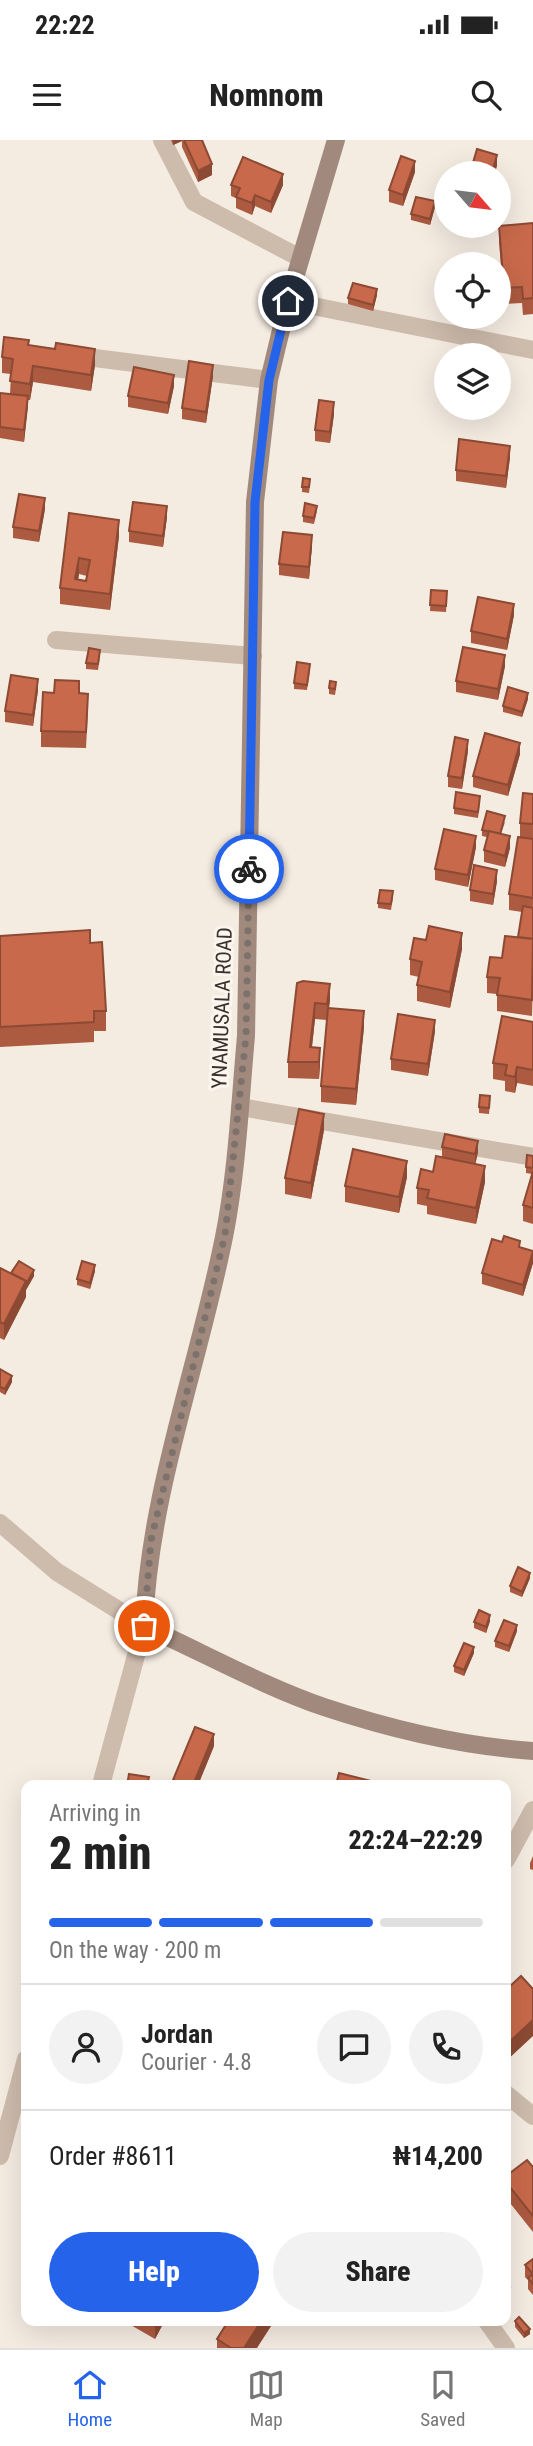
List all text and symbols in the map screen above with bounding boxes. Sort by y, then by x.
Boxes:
text: 22:22 [35,10,95,40]
icon: menu [28,76,66,114]
text: Nomnom [209,76,324,114]
icon: search [467,76,505,114]
north arrow [434,161,511,238]
map controls [434,161,511,420]
button: locate [434,252,511,329]
pin [258,271,318,331]
icon: home [269,282,307,320]
button: layers [434,343,511,420]
courier [214,834,284,904]
icon: bike [230,850,268,888]
street label: YNAMUSALA ROAD [207,927,237,1089]
pin [114,1596,174,1656]
icon: bag [125,1607,163,1645]
text: Arriving in [49,1800,141,1827]
text: 22:24–22:29 [349,1825,483,1855]
text: 2 min [49,1826,152,1880]
text: On the way · 200 m [49,1937,221,1964]
button: person [49,2010,123,2084]
button: chat [317,2010,391,2084]
button: phone [409,2010,483,2084]
text: Jordan [141,2019,213,2049]
text: Courier · 4.8 [141,2049,252,2076]
text: Order #8611 [49,2141,177,2171]
text: ₦14,200 [392,2141,483,2171]
button: Help [49,2232,259,2312]
button: Share [273,2232,483,2312]
tab: Home [68,2366,112,2431]
tab: Map [247,2366,285,2431]
tab: Saved [420,2366,465,2431]

